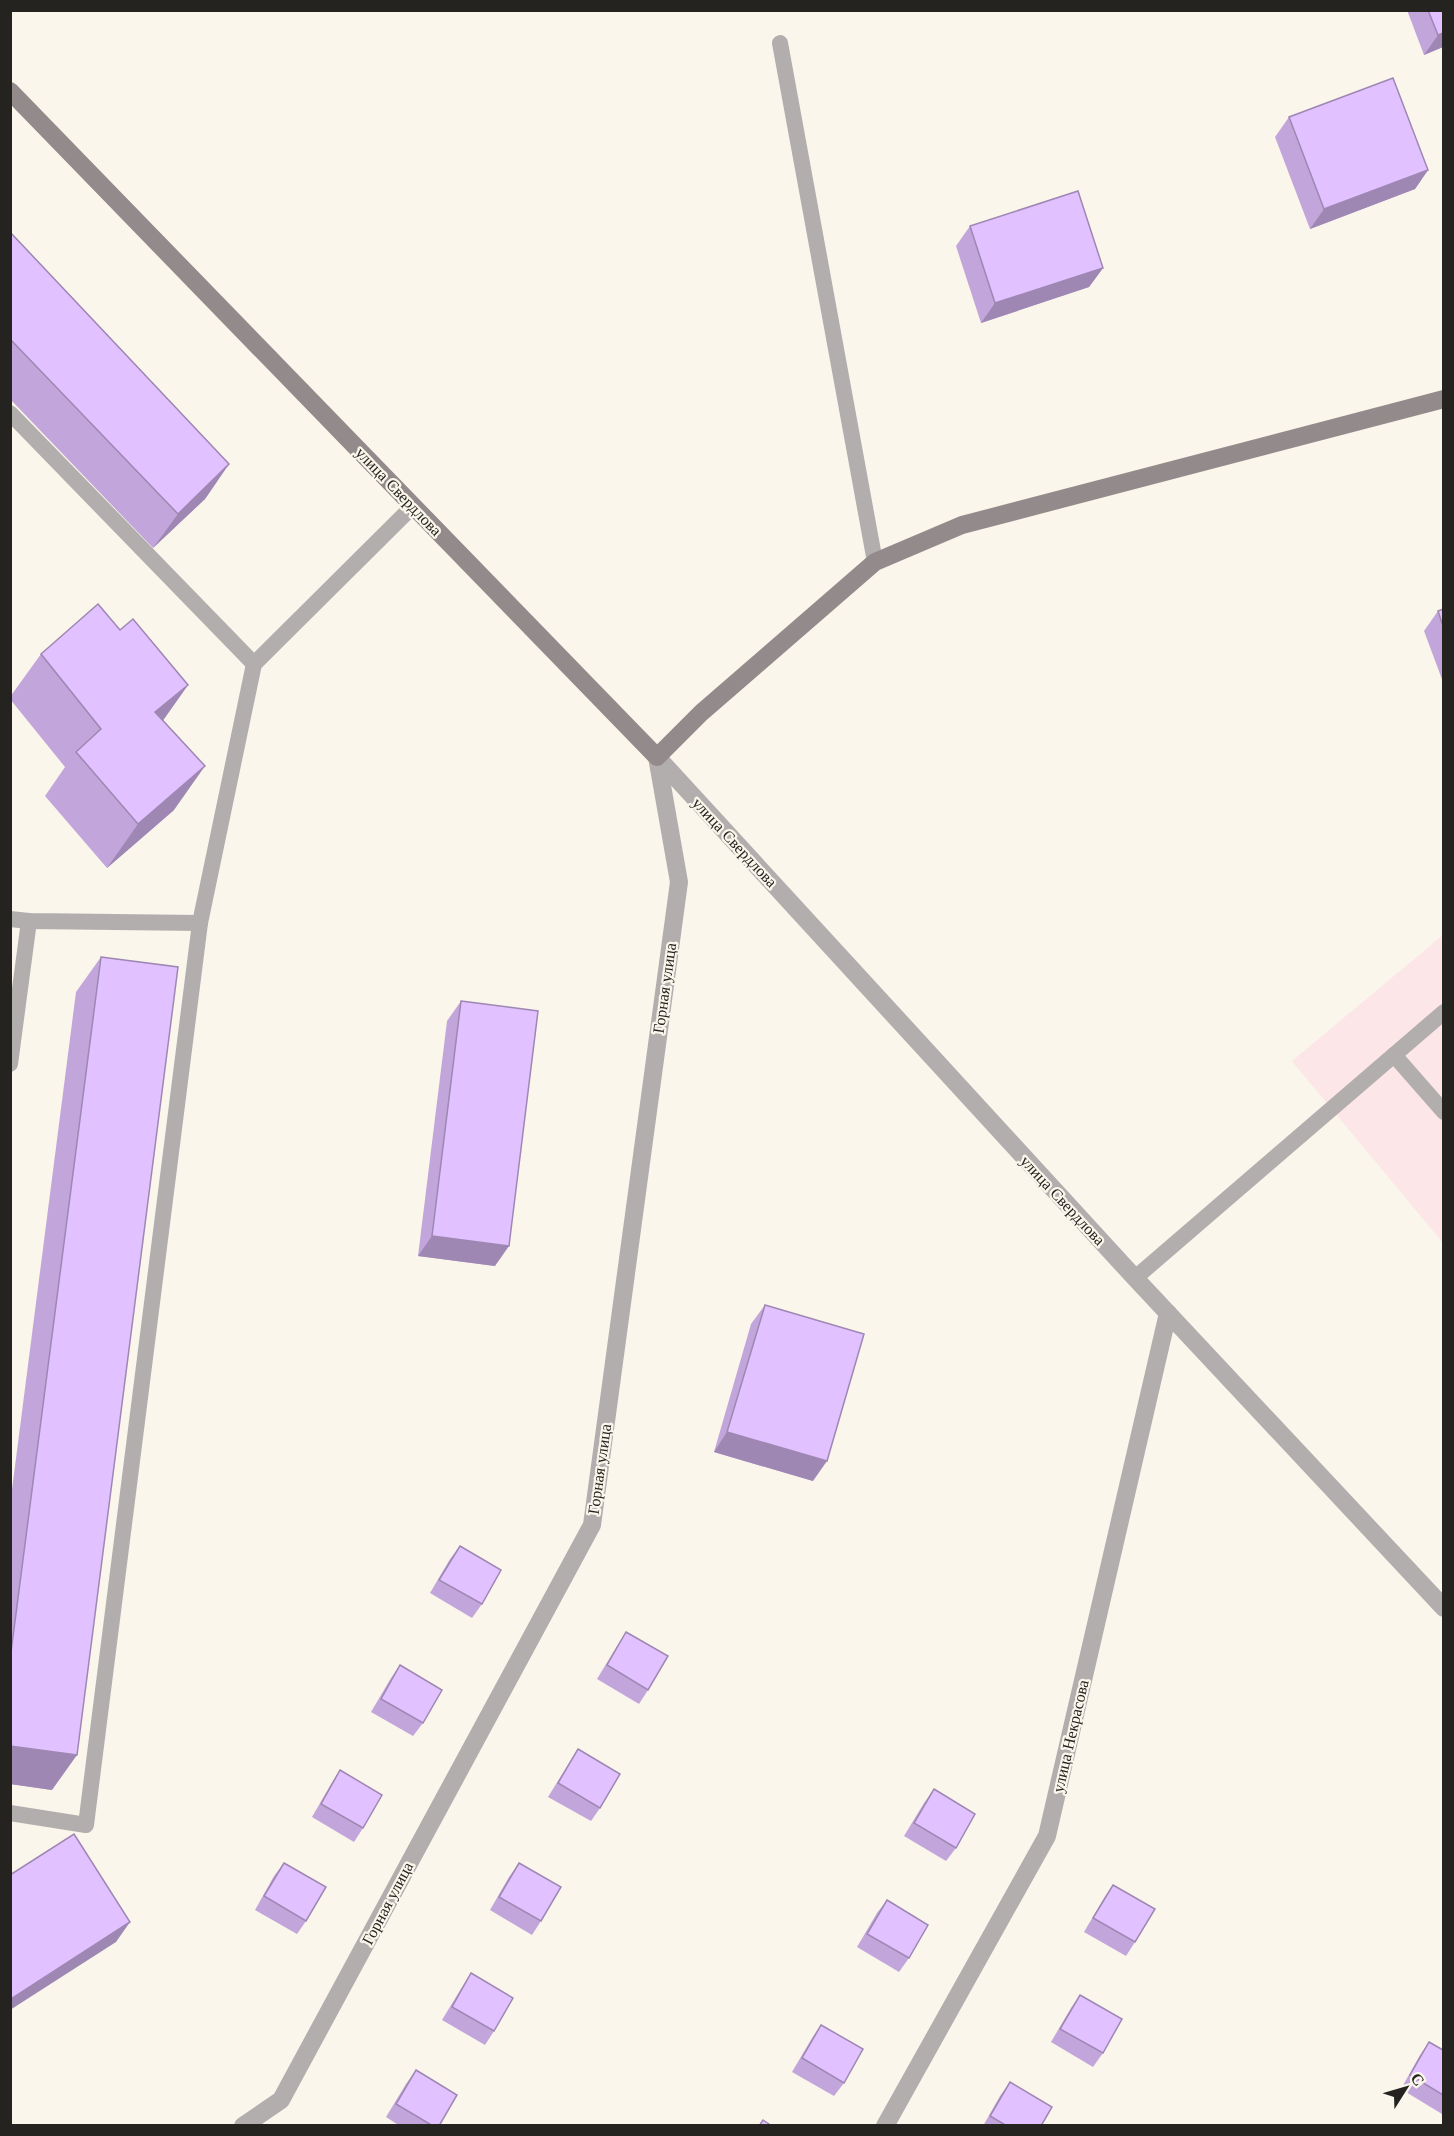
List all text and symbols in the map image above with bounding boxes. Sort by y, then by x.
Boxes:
street label: улица Свердлова [352,442,446,540]
street label: улица Свердлова [688,793,782,891]
street label: Горная улица [648,942,680,1034]
street label: улица Свердлова [1016,1151,1110,1249]
street label: Горная улица [583,1423,615,1515]
street label: улица Некрасова [1047,1678,1093,1794]
street label: Горная улица [357,1858,417,1948]
north arrow [1376,2058,1436,2118]
text: С [1407,2068,1429,2090]

